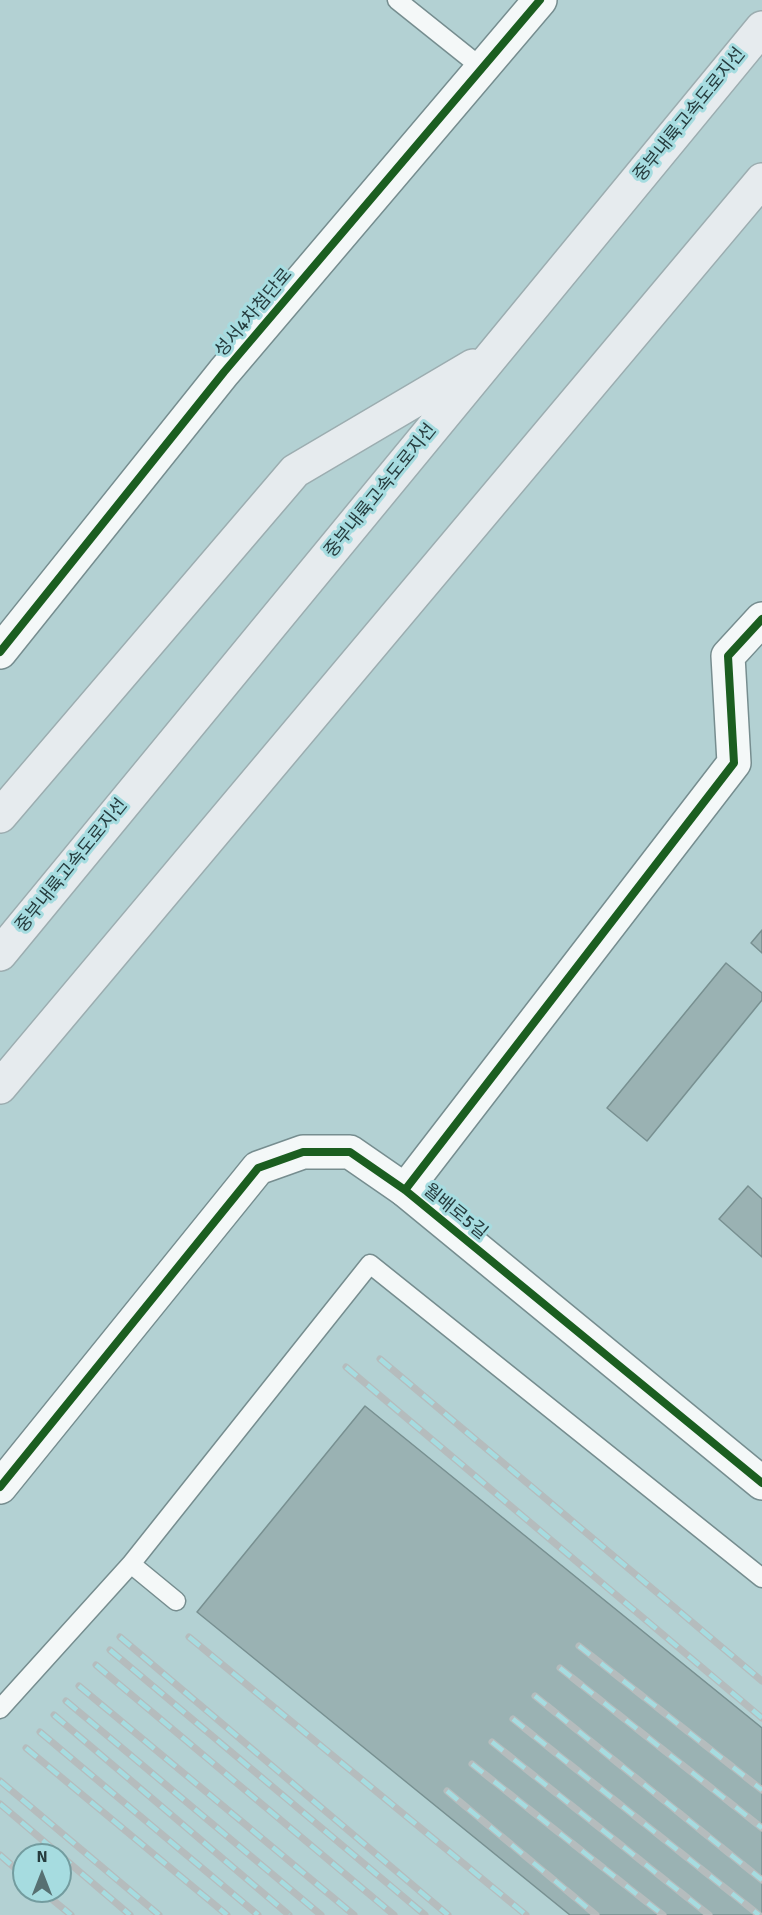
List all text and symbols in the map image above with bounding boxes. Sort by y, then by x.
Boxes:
street label: 중부내륙고속도로지선 [629,44,751,186]
street label: 성서4차첨단로 [211,264,297,362]
street label: 중부내륙고속도로지선 [320,420,442,562]
street label: 중부내륙고속도로지선 [11,795,133,937]
street label: 월배로5길 [419,1180,491,1244]
north arrow [12,1843,72,1903]
text: N [36,1847,48,1867]

